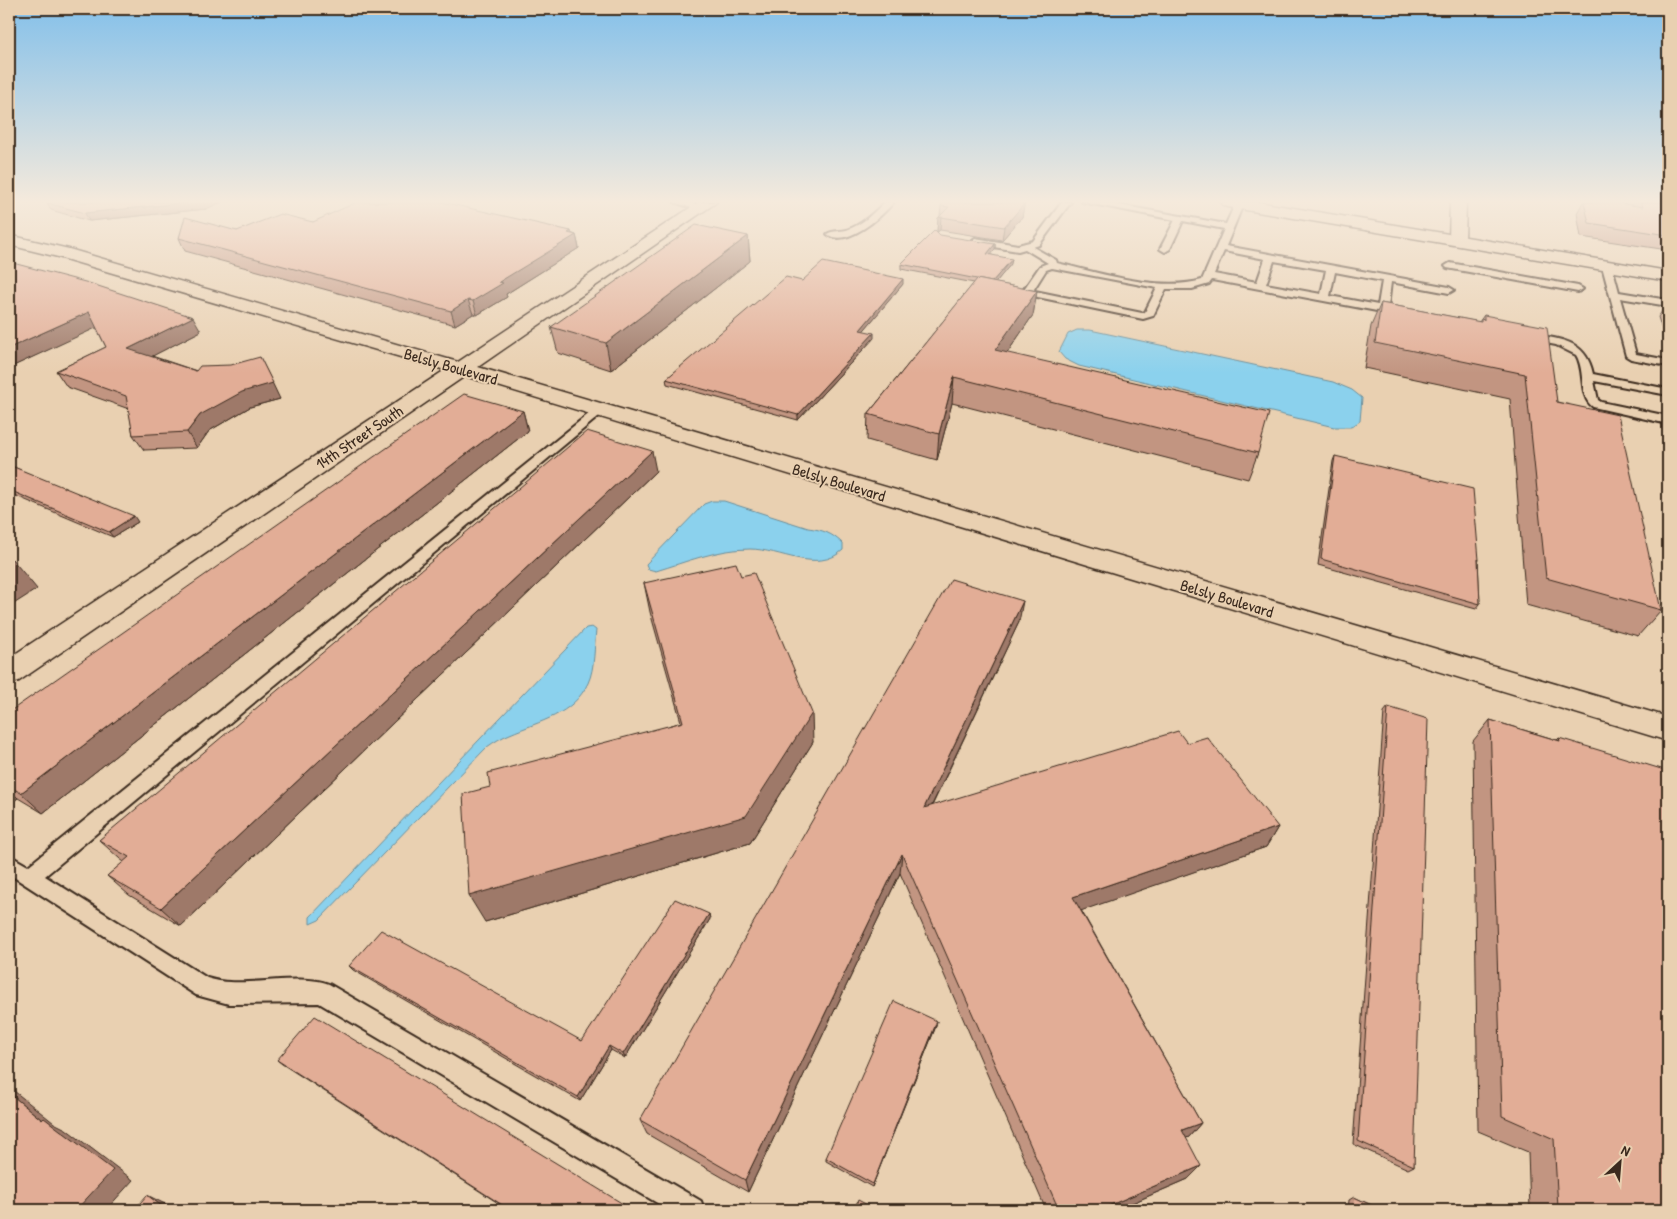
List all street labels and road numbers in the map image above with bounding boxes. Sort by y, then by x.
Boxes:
street label: Belsly Boulevard [402,342,500,390]
street label: 14th Street South [311,399,407,474]
street label: Belsly Boulevard [790,457,888,507]
street label: Belsly Boulevard [1178,573,1276,623]

